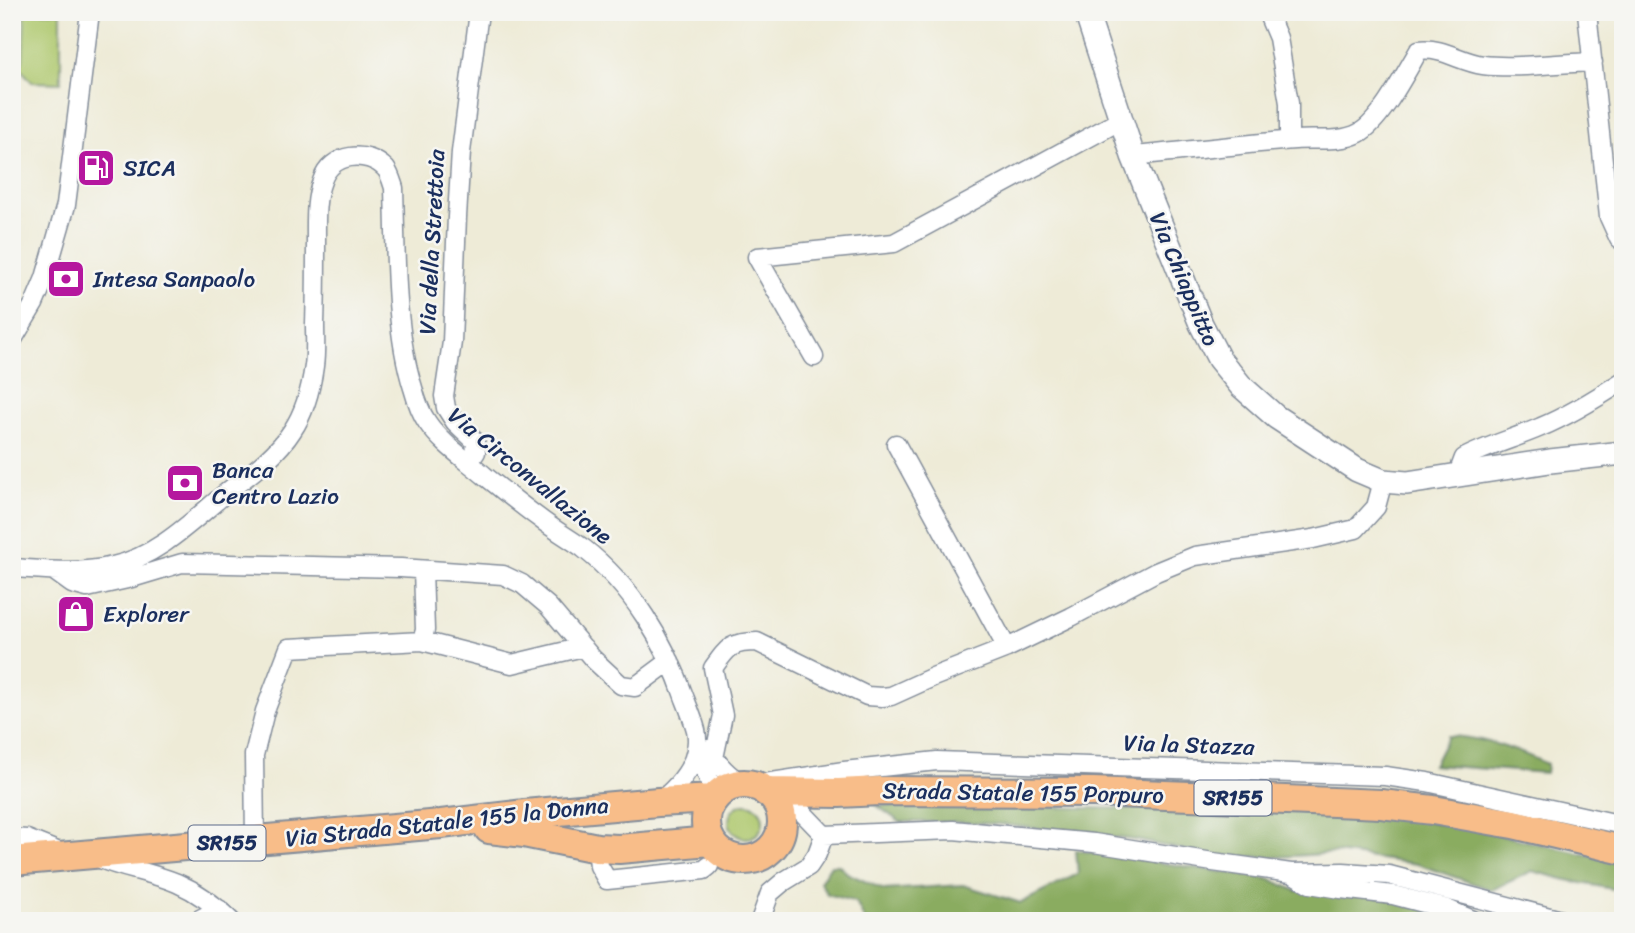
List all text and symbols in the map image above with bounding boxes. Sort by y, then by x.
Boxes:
fuel station icon: SICA [75,147,117,189]
place label: SICA [123,148,176,189]
street label: Via della Strettoia [407,148,457,336]
street label: Via Chiappitto [1137,205,1231,353]
bank icon: Intesa Sanpaolo [45,258,87,300]
place label: Intesa Sanpaolo [92,259,255,300]
street label: Via Circonvallazione [438,396,622,556]
place label: Banca Centro Lazio [212,450,339,517]
bank icon: Banca Centro Lazio [164,462,206,504]
shop icon: Explorer [55,593,97,635]
place label: Explorer [103,594,190,635]
street label: Via la Stazza [1123,722,1256,768]
street label: Strada Statale 155 Porpuro [882,770,1164,816]
road number: SR155 [1194,780,1272,816]
street label: Via Strada Statale 155 la Donna [283,785,611,859]
road number: SR155 [188,826,266,860]

